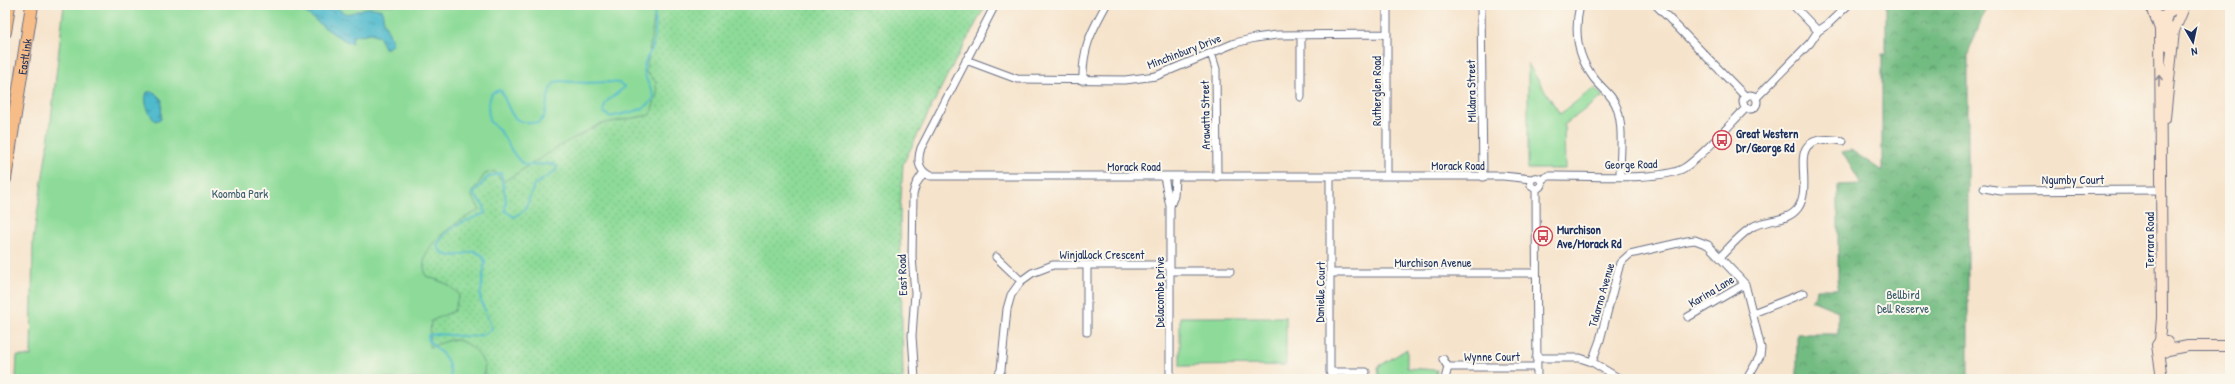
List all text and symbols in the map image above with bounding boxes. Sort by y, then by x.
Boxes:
north arrow [2173,22,2213,62]
street label: Minchinbury Drive [1145,29,1224,73]
street label: EastLink [13,37,35,76]
text: N [2190,45,2199,59]
street label: Rutherglen Road [1368,56,1385,126]
street label: Mildara Street [1462,59,1480,122]
one-way arrow [2155,75,2163,88]
street label: Arawatta Street [1196,79,1214,150]
place label: Great Western Dr/George Rd [1736,125,1799,157]
bus stop icon: Great Western Dr/George Rd [1711,129,1733,151]
street label: George Road [1605,155,1658,173]
street label: Morack Road [1431,157,1485,174]
street label: Morack Road [1107,158,1161,175]
street label: Ngumby Court [2042,171,2105,188]
park label: Koomba Park [212,185,268,202]
street label: Terrara Road [2141,212,2158,268]
place label: Murchison Ave/Morack Rd [1557,221,1622,252]
bus stop icon: Murchison Ave/Morack Rd [1532,225,1554,247]
street label: Winjallock Crescent [1059,246,1145,263]
street label: East Road [893,254,911,296]
street label: Murchison Avenue [1394,254,1472,271]
street label: Delacombe Drive [1151,256,1168,328]
street label: Danielle Court [1311,261,1329,323]
street label: Talarno Avenue [1584,261,1618,329]
street label: Karina Lane [1685,271,1737,311]
park label: Bellbird Dell Reserve [1877,286,1929,317]
street label: Wynne Court [1464,348,1521,365]

